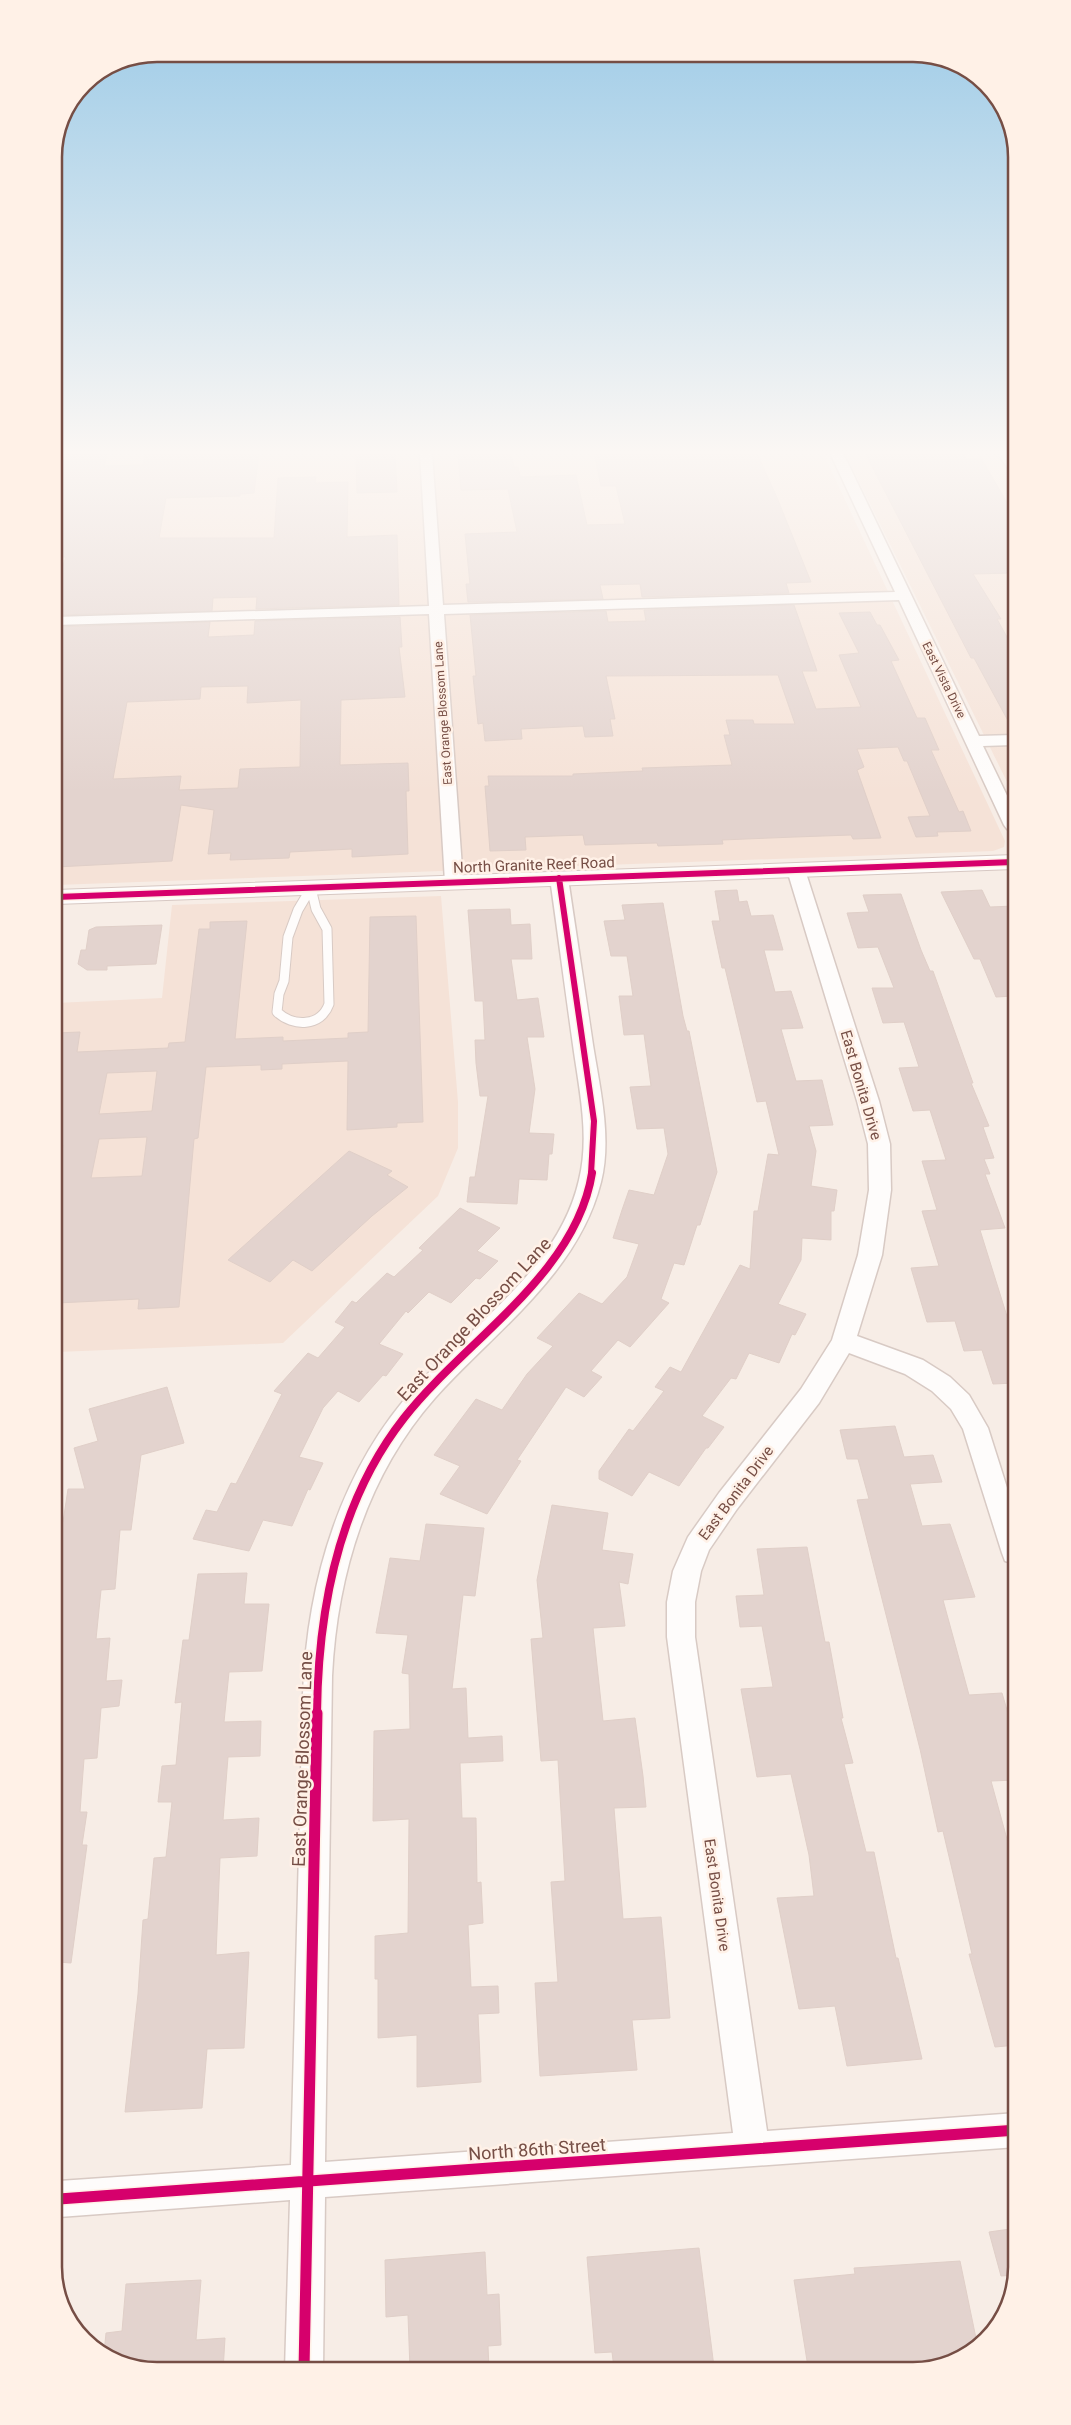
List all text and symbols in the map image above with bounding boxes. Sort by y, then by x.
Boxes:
street label: East Vista Drive [919,639,969,721]
street label: East Orange Blossom Lane [431,641,455,785]
street label: North Granite Reef Road [453,853,615,877]
street label: East Bonita Drive [837,1028,885,1142]
street label: East Orange Blossom Lane [393,1233,555,1405]
street label: East Bonita Drive [695,1442,777,1544]
street label: East Orange Blossom Lane [288,1651,316,1867]
street label: East Bonita Drive [700,1838,734,1952]
street label: North 86th Street [467,2134,607,2164]

